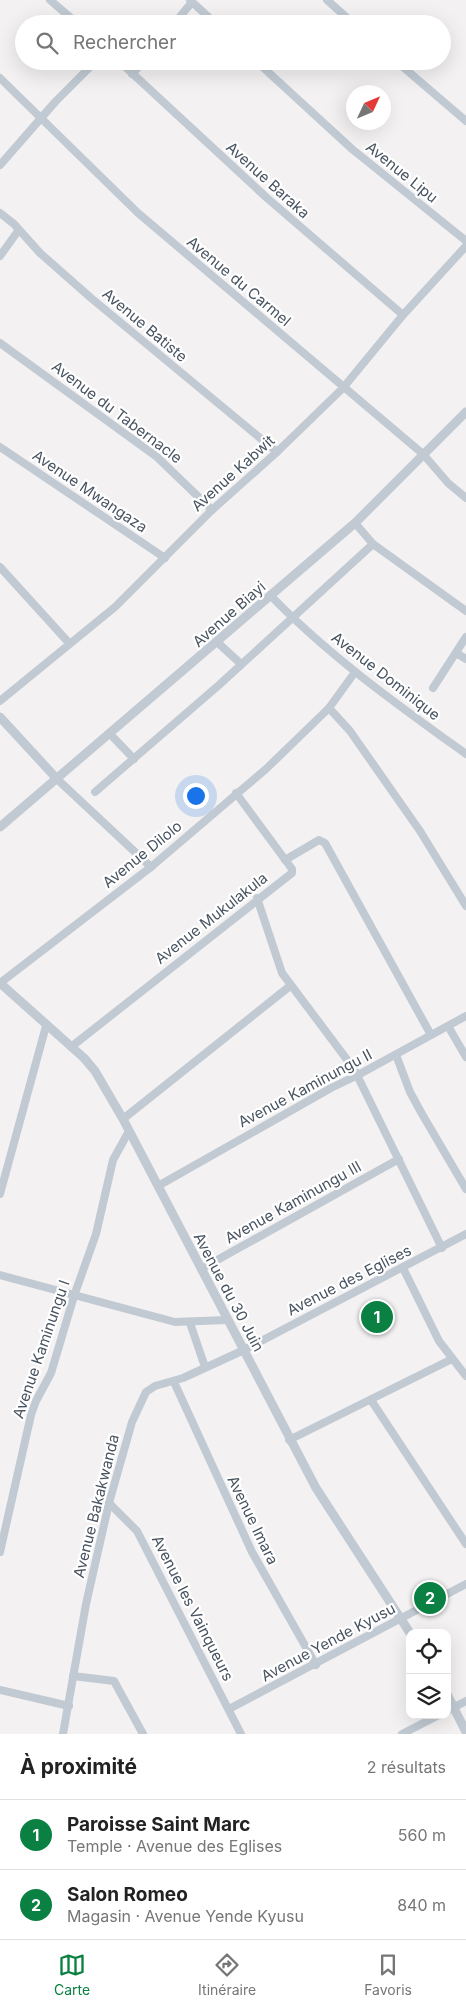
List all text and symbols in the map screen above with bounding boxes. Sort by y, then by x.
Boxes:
search box [15,15,451,70]
icon: search [33,29,61,57]
text: Rechercher [73,31,176,54]
north arrow [346,85,391,130]
street label: Avenue Lipu [362,137,442,207]
street label: Avenue Baraka [222,138,314,222]
street label: Avenue du Carmel [183,232,295,330]
street label: Avenue Batiste [99,284,191,366]
street label: Avenue du Tabernacle [48,357,186,467]
street label: Avenue Kabwit [188,431,278,515]
street label: Avenue Mwangaza [29,446,151,536]
street label: Avenue Biayi [189,577,269,651]
street label: Avenue Dominique [328,628,444,724]
your location [183,783,209,809]
street label: Avenue Dilolo [98,816,186,892]
street label: Avenue Mukulakula [151,868,271,968]
street label: Avenue Kaminungu II [235,1045,375,1131]
street label: Avenue Kaminungu III [221,1157,365,1247]
street label: Avenue du 30 Juin [190,1229,268,1355]
street label: Avenue des Eglises [284,1240,414,1320]
street label: Avenue Kaminungu I [8,1277,74,1421]
pin: 1 [361,1298,393,1336]
street label: Avenue Bakakwanda [69,1432,123,1580]
street label: Avenue Imara [223,1472,283,1568]
street label: Avenue les Vainqueurs [148,1532,238,1684]
pin: 2 [414,1579,446,1617]
street label: Avenue Yende Kyusu [258,1599,398,1685]
map controls [406,1629,451,1719]
button: locate [406,1629,451,1674]
button: layers [406,1674,451,1719]
text: À proximité [20,1754,137,1779]
text: 2 résultats [367,1757,446,1777]
text: Paroisse Saint Marc [67,1813,250,1836]
text: 1 [33,1825,39,1845]
text: 560 m [398,1825,446,1845]
text: Temple · Avenue des Eglises [67,1836,282,1856]
text: Salon Romeo [67,1883,188,1906]
text: 2 [31,1895,41,1915]
text: 840 m [397,1895,446,1915]
text: Magasin · Avenue Yende Kyusu [67,1906,304,1926]
tab: Carte [54,1951,90,1998]
tab: Itinéraire [198,1951,256,1998]
tab: Favoris [364,1951,412,1998]

